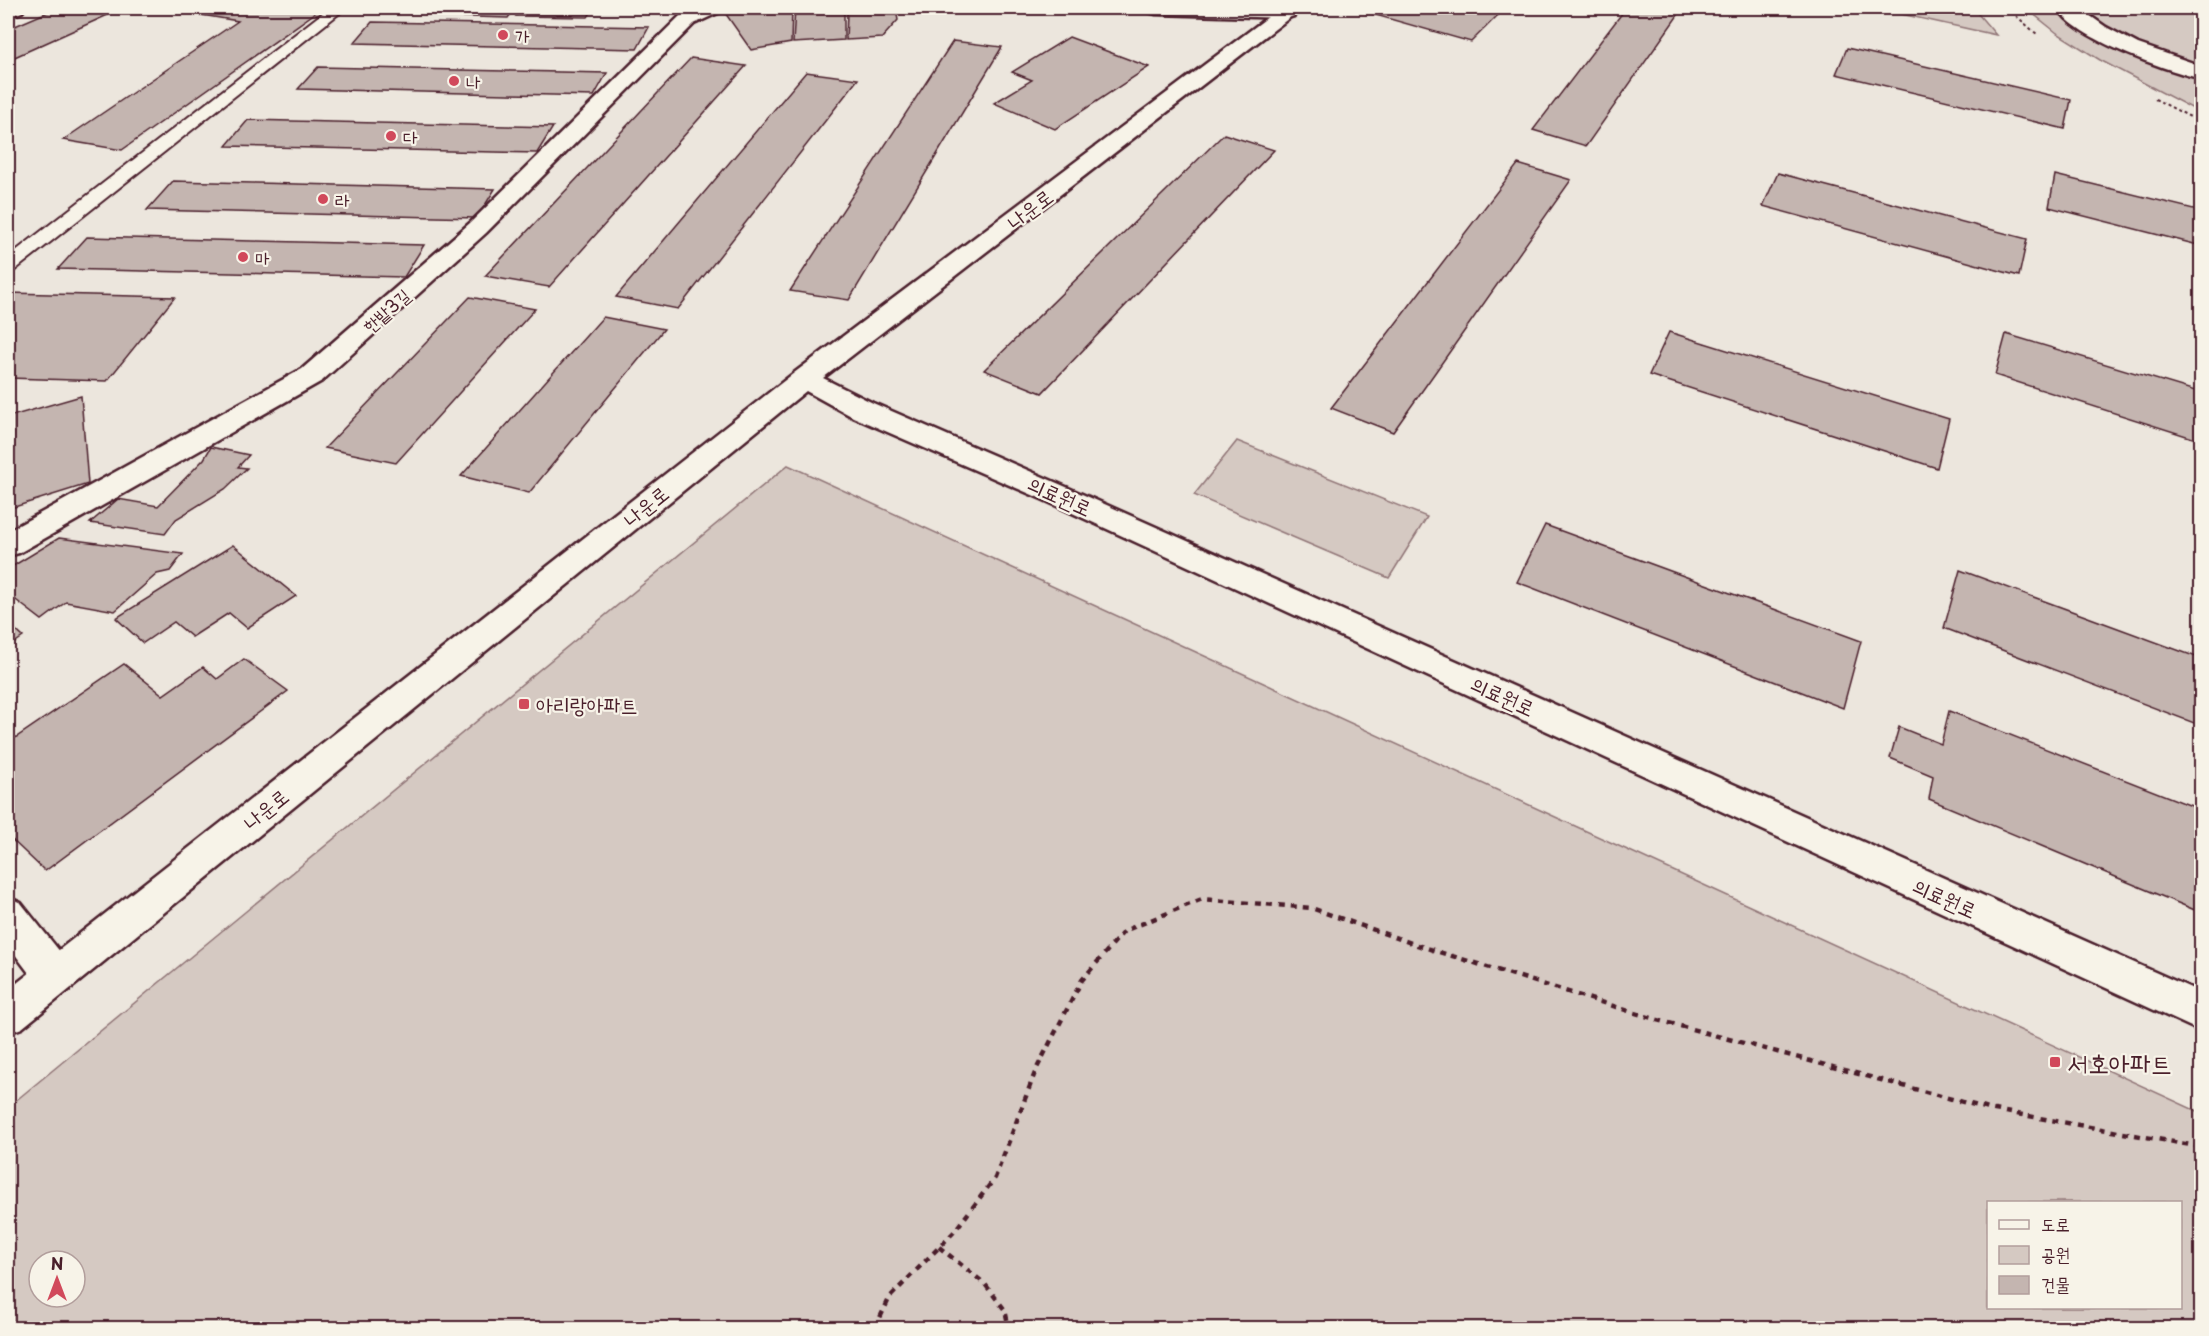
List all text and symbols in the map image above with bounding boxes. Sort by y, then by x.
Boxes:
place label: 가 [515,22,530,49]
marker: 가 [496,28,510,42]
place label: 나 [466,68,481,95]
marker: 나 [447,74,461,88]
place label: 다 [403,123,418,150]
marker: 다 [384,129,398,143]
street label: 나운로 [999,180,1059,236]
place label: 라 [335,186,350,213]
marker: 라 [316,192,330,206]
place label: 마 [255,244,270,271]
marker: 마 [236,250,250,264]
street label: 한밭3길 [356,281,416,338]
street label: 의료원로 [1023,467,1097,523]
street label: 나운로 [615,477,675,533]
street label: 의료원로 [1466,667,1540,723]
place label: 아리랑아파트 [536,688,637,720]
marker: 아리랑아파트 [517,697,531,711]
street label: 나운로 [235,780,295,836]
street label: 의료원로 [1908,869,1982,925]
place label: 서호아파트 [2067,1043,2172,1082]
marker: 서호아파트 [2048,1055,2062,1069]
legend [1987,1201,2182,1309]
text: 도로 [2041,1210,2070,1237]
text: 공원 [2041,1240,2070,1267]
north arrow [27,1249,87,1309]
text: N [51,1251,63,1275]
text: 건물 [2041,1270,2070,1297]

